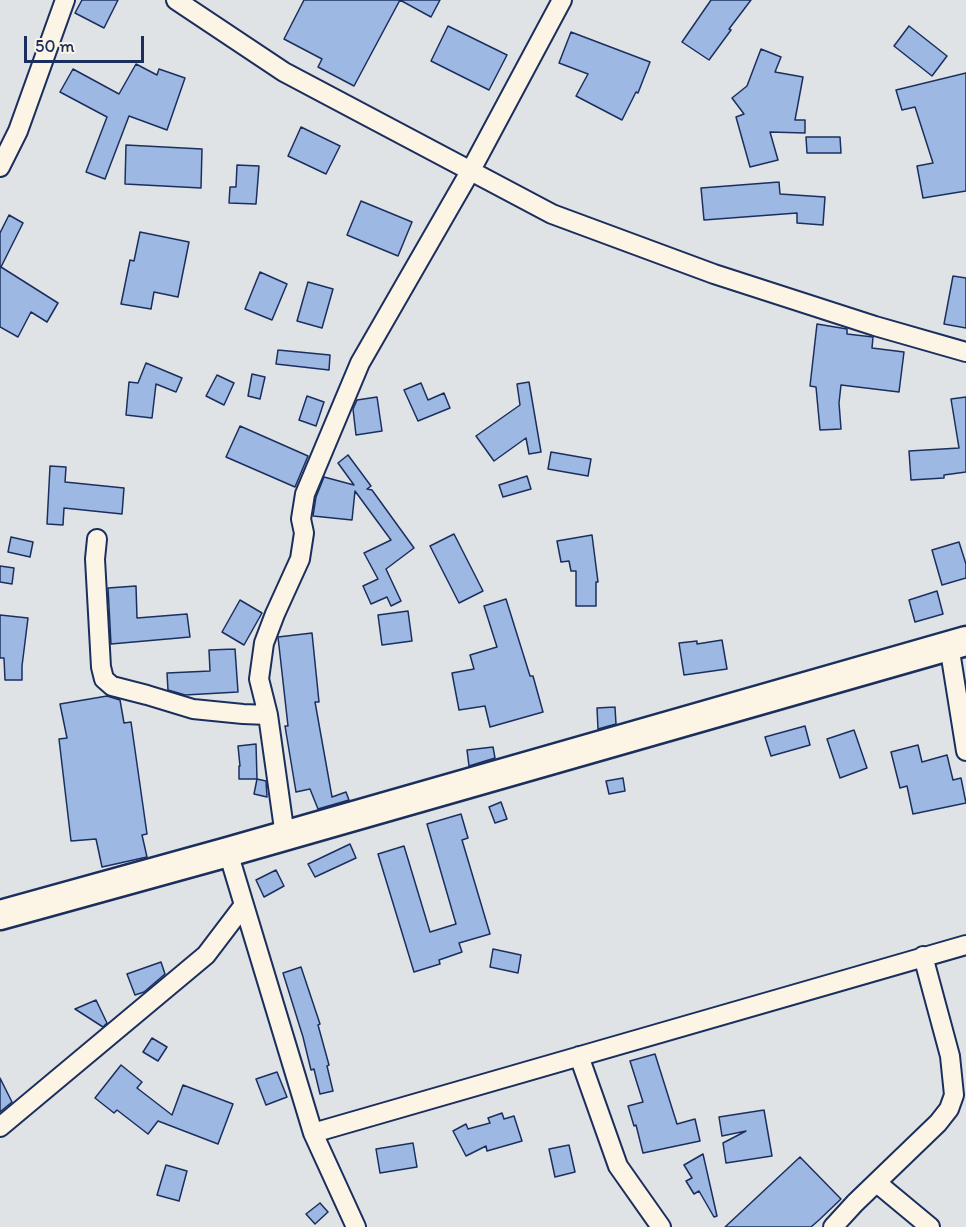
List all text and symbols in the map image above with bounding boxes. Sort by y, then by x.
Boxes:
scale bar [27,24,147,62]
text: 50 m [35,35,75,57]

